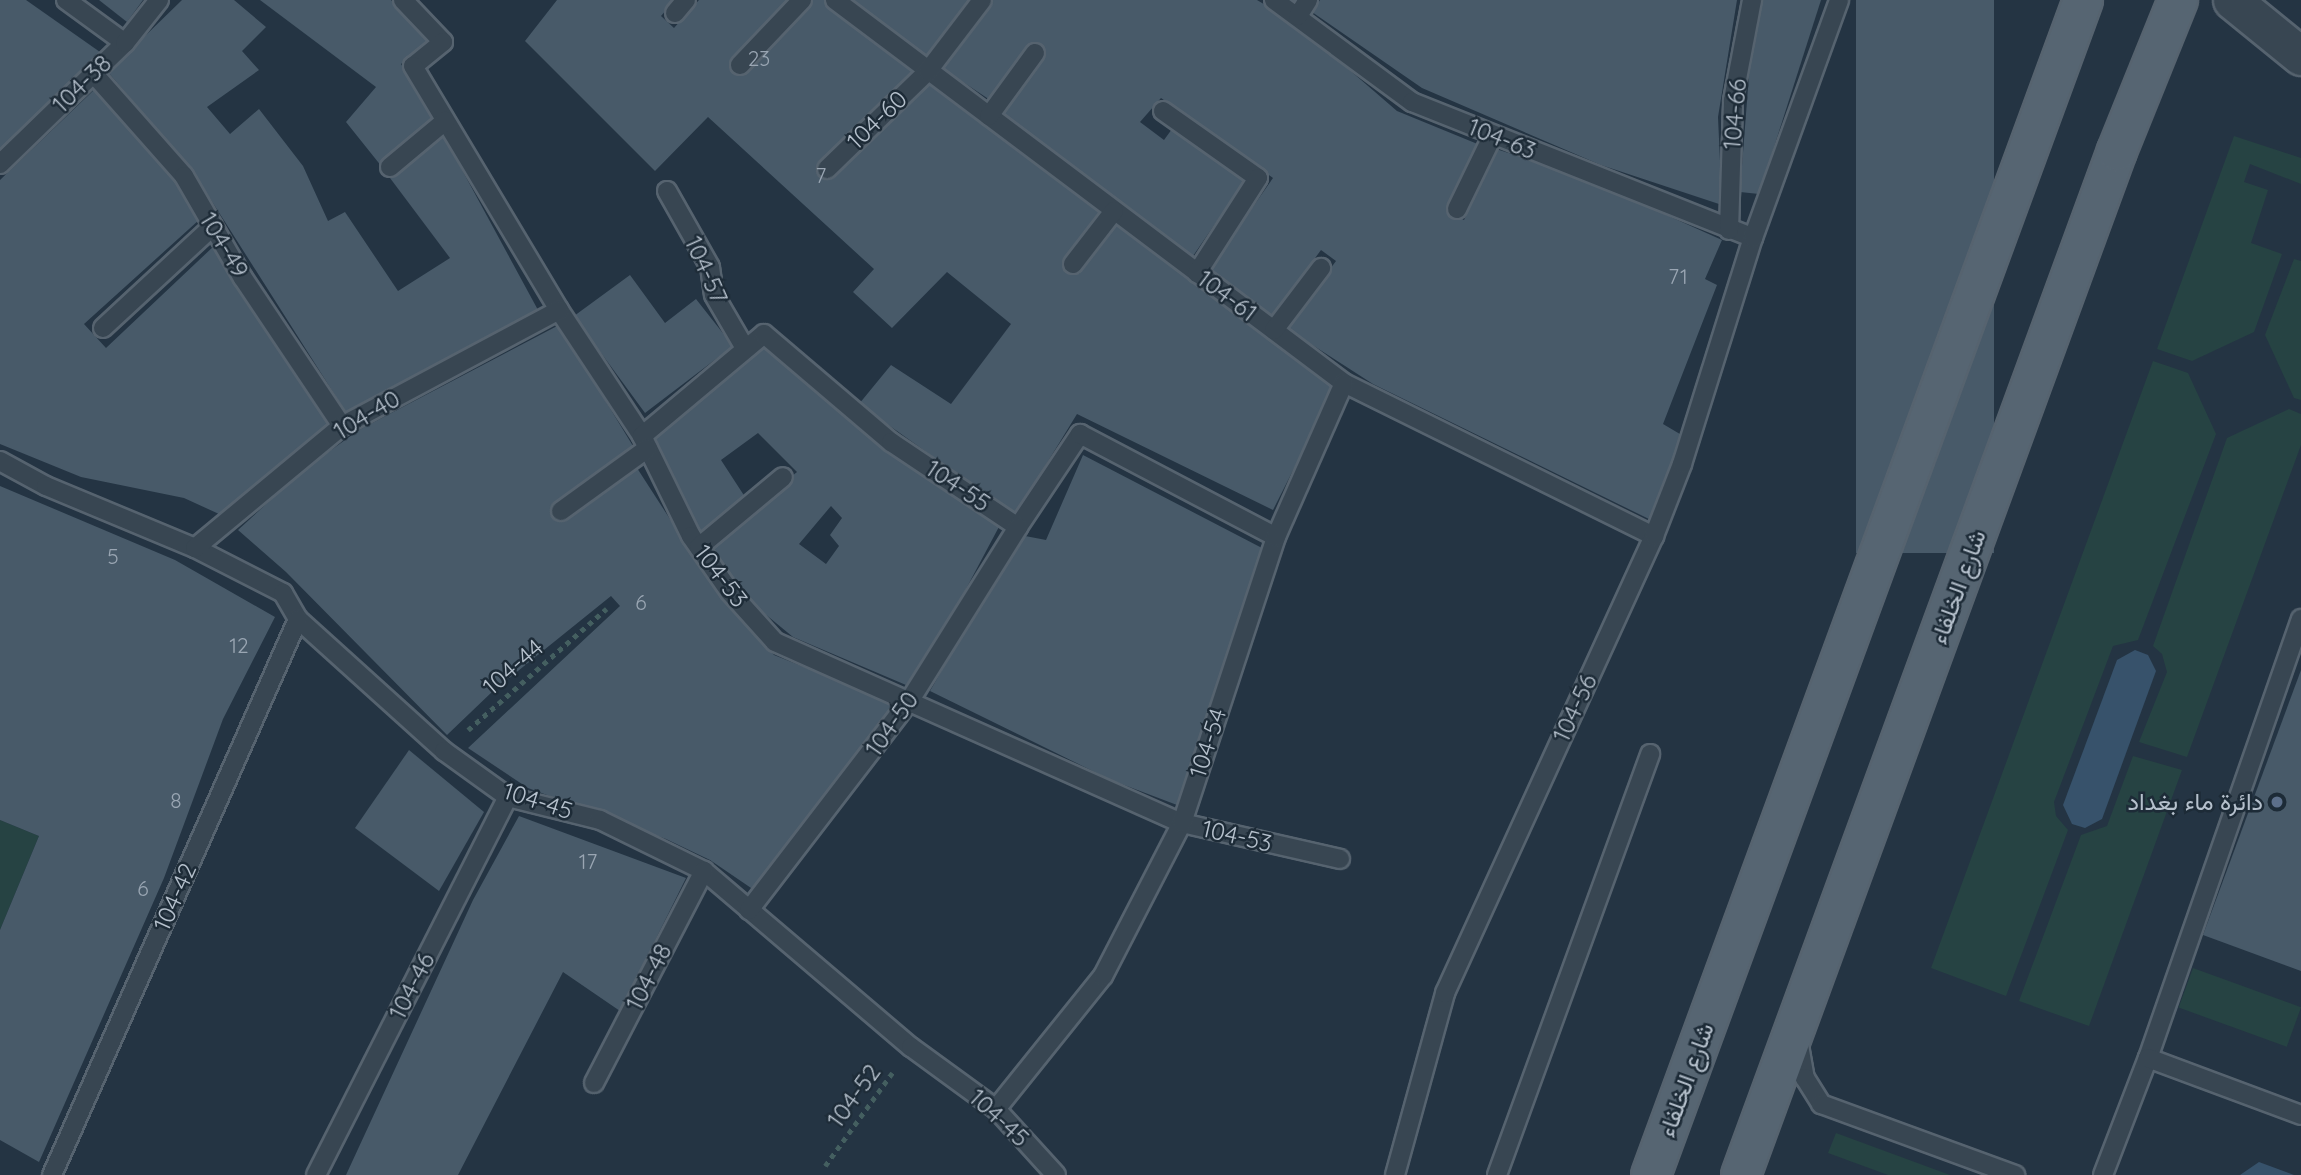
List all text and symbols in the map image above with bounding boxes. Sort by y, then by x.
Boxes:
house number: 23 [748,45,770,71]
street label: 104-38 [47,49,117,119]
street label: 104-66 [1718,77,1752,151]
street label: 104-60 [841,85,913,155]
street label: 104-63 [1464,112,1540,166]
house number: 7 [816,162,826,188]
street label: 104-49 [193,207,255,283]
street label: 104-57 [678,232,734,308]
house number: 71 [1668,263,1688,289]
street label: 104-61 [1192,264,1262,328]
street label: 104-40 [329,384,405,446]
street label: 104-55 [920,454,996,518]
street label: شارع الخلفاء [1924,526,1992,648]
street label: 104-53 [688,539,754,613]
house number: 5 [107,543,119,569]
house number: 6 [635,589,647,615]
house number: 12 [229,632,249,658]
street label: 104-44 [477,633,549,701]
street label: 104-56 [1547,670,1603,746]
street label: 104-50 [859,686,925,762]
street label: 104-54 [1183,705,1233,781]
street label: 104-45 [500,776,576,826]
house number: 8 [170,787,182,813]
place label: دائرة ماء بغداد [2127,788,2263,816]
marker: دائرة ماء بغداد [2269,794,2285,810]
street label: 104-53 [1199,814,1275,858]
house number: 17 [579,848,597,874]
street label: 104-42 [147,859,203,935]
house number: 6 [137,875,149,901]
street label: 104-48 [620,939,678,1015]
street label: 104-46 [383,948,441,1024]
street label: شارع الخلفاء [1652,1019,1720,1141]
street label: 104-52 [821,1059,887,1133]
street label: 104-45 [963,1083,1035,1153]

